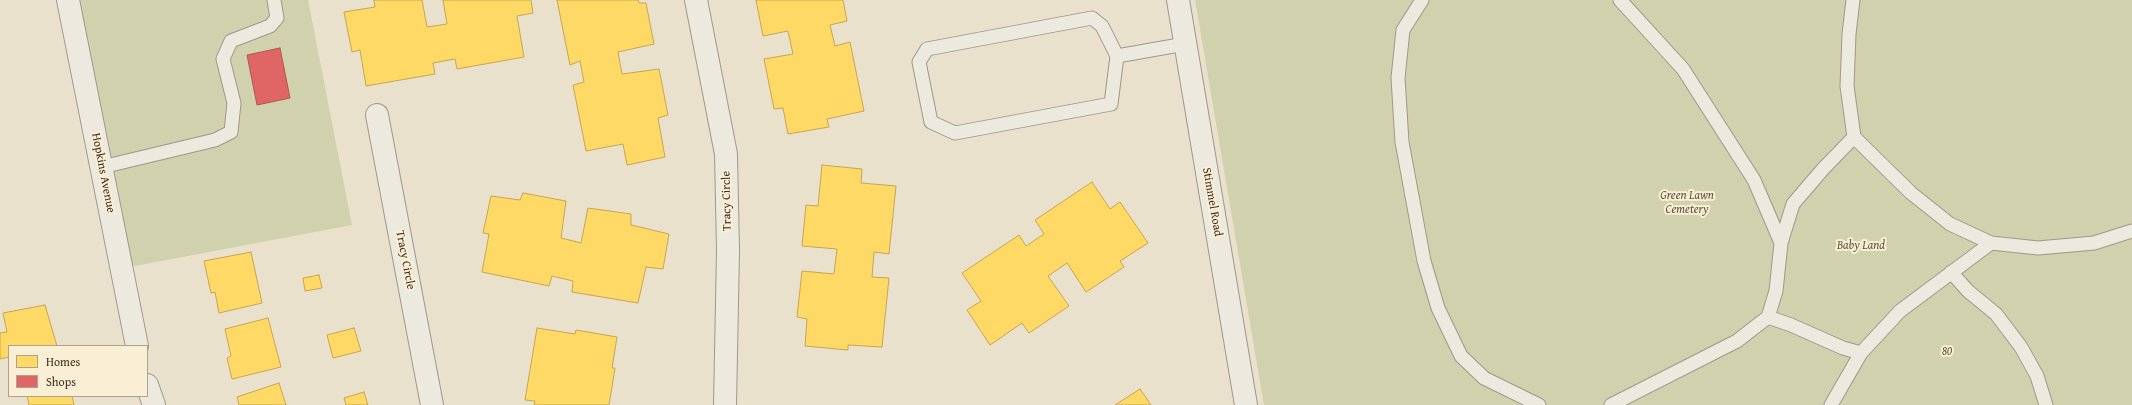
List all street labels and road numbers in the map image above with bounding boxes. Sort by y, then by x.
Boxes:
street label: Hopkins Avenue [88,132,118,214]
street label: Stimmel Road [1199,166,1225,238]
street label: Tracy Circle [719,171,735,231]
street label: Tracy Circle [392,229,418,291]

